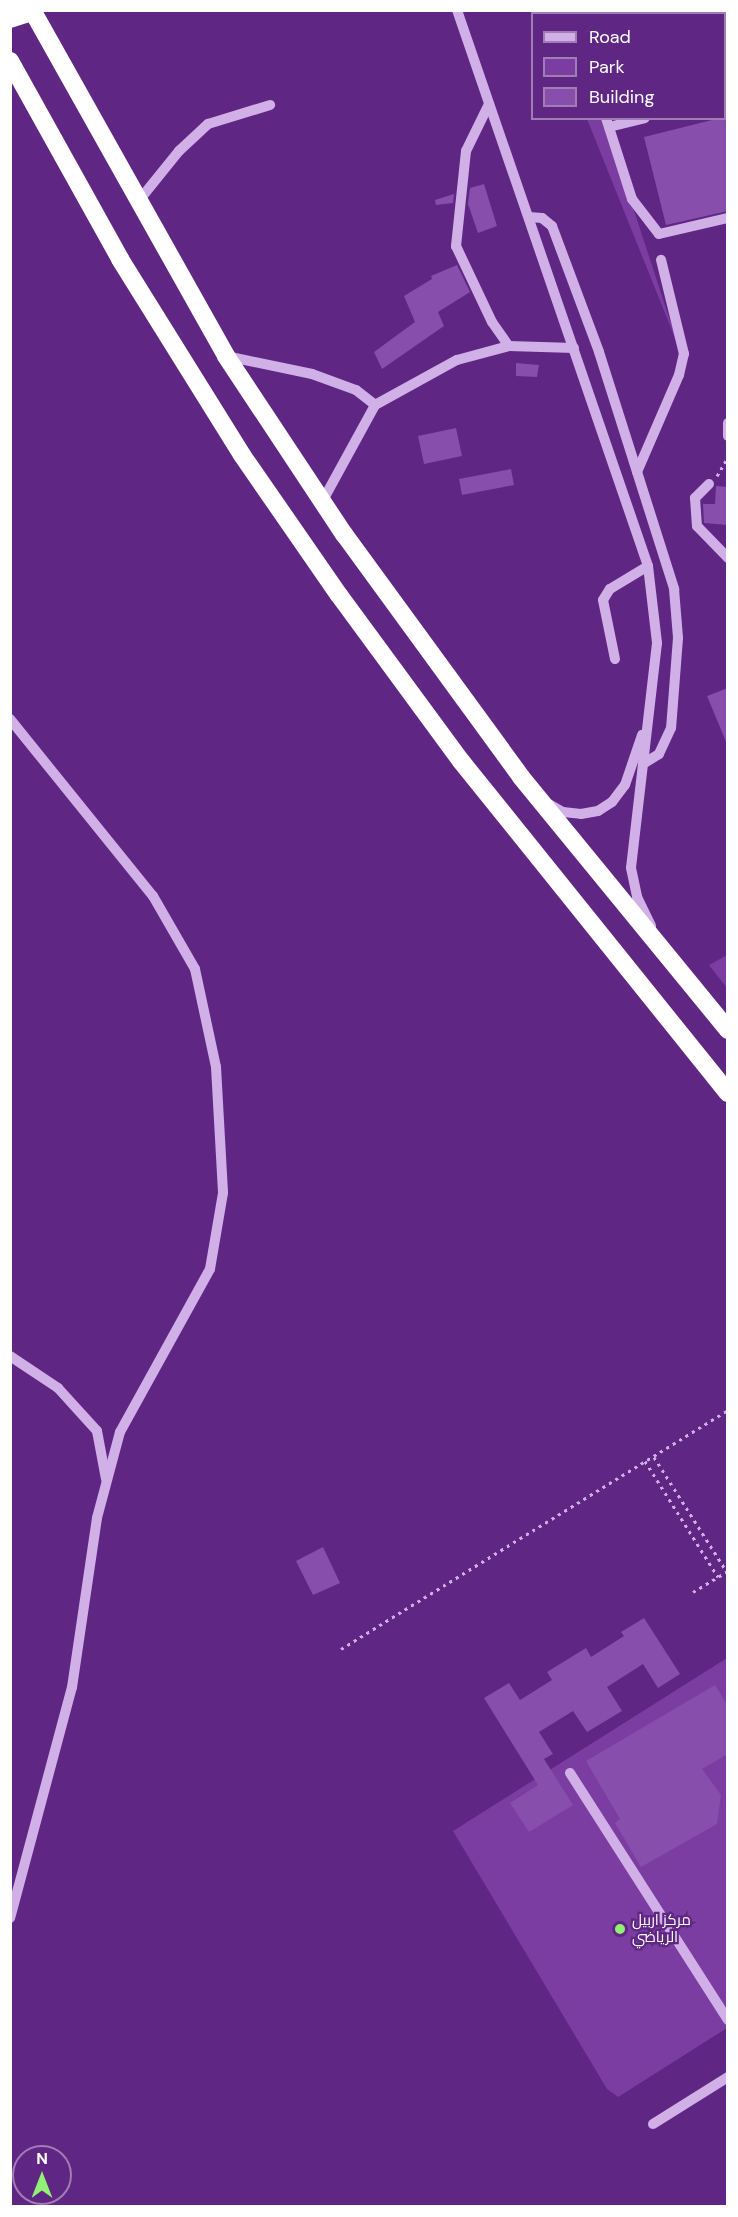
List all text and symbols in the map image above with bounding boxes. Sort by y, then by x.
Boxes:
legend [531,12,726,120]
text: Road [589,25,631,49]
text: Park [589,55,625,79]
text: Building [589,85,654,109]
place label: مركز اربيل الرياضي [632,1911,691,1946]
marker: مركز اربيل الرياضي [613,1922,627,1936]
north arrow [12,2145,72,2205]
text: N [36,2148,48,2169]

